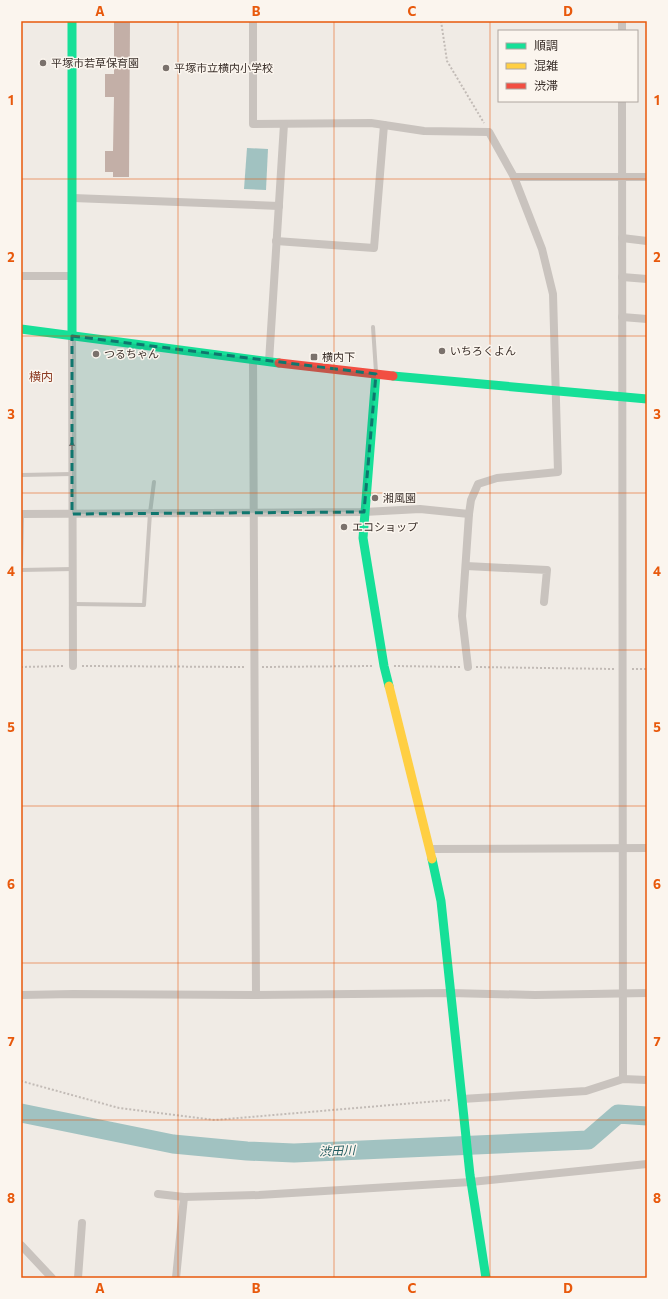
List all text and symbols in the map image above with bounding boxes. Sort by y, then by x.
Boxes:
text: A [95,3,105,19]
text: B [252,3,261,19]
text: C [408,3,417,19]
text: D [563,3,573,19]
legend [498,30,638,102]
text: 順調 [534,38,558,52]
place label: 平塚市若草保育園 [51,56,139,69]
marker: 平塚市若草保育園 [38,58,48,68]
text: 混雑 [534,58,558,72]
place label: 平塚市立横内小学校 [174,61,273,74]
marker: 平塚市立横内小学校 [161,63,171,73]
text: 渋滞 [534,78,558,92]
text: 1 [8,92,14,108]
text: 1 [654,92,660,108]
text: 2 [7,249,15,265]
text: 2 [653,249,661,265]
place label: いちろくよん [450,344,516,357]
marker: いちろくよん [437,346,447,356]
place label: つるちゃん [104,347,159,360]
marker: つるちゃん [91,349,101,359]
place label: 横内下 [322,350,355,363]
marker: 横内下 [309,352,319,362]
district label: 横内 [29,369,53,383]
text: 3 [7,406,15,422]
text: 3 [653,406,661,422]
one-way arrow [69,440,75,453]
place label: 湘風園 [383,491,416,504]
marker: 湘風園 [370,493,380,503]
place label: エコショップ [352,520,418,533]
marker: エコショップ [339,522,349,532]
text: 4 [7,563,15,579]
text: 4 [653,563,661,579]
text: 5 [7,719,15,735]
text: 5 [653,719,661,735]
text: 6 [7,876,15,892]
text: 6 [653,876,661,892]
text: 7 [7,1033,15,1049]
text: 7 [653,1033,661,1049]
water label: 渋田川 [319,1142,357,1158]
text: 8 [7,1190,15,1206]
text: 8 [653,1190,661,1206]
text: A [95,1280,105,1296]
text: B [252,1280,261,1296]
text: C [408,1280,417,1296]
text: D [563,1280,573,1296]

